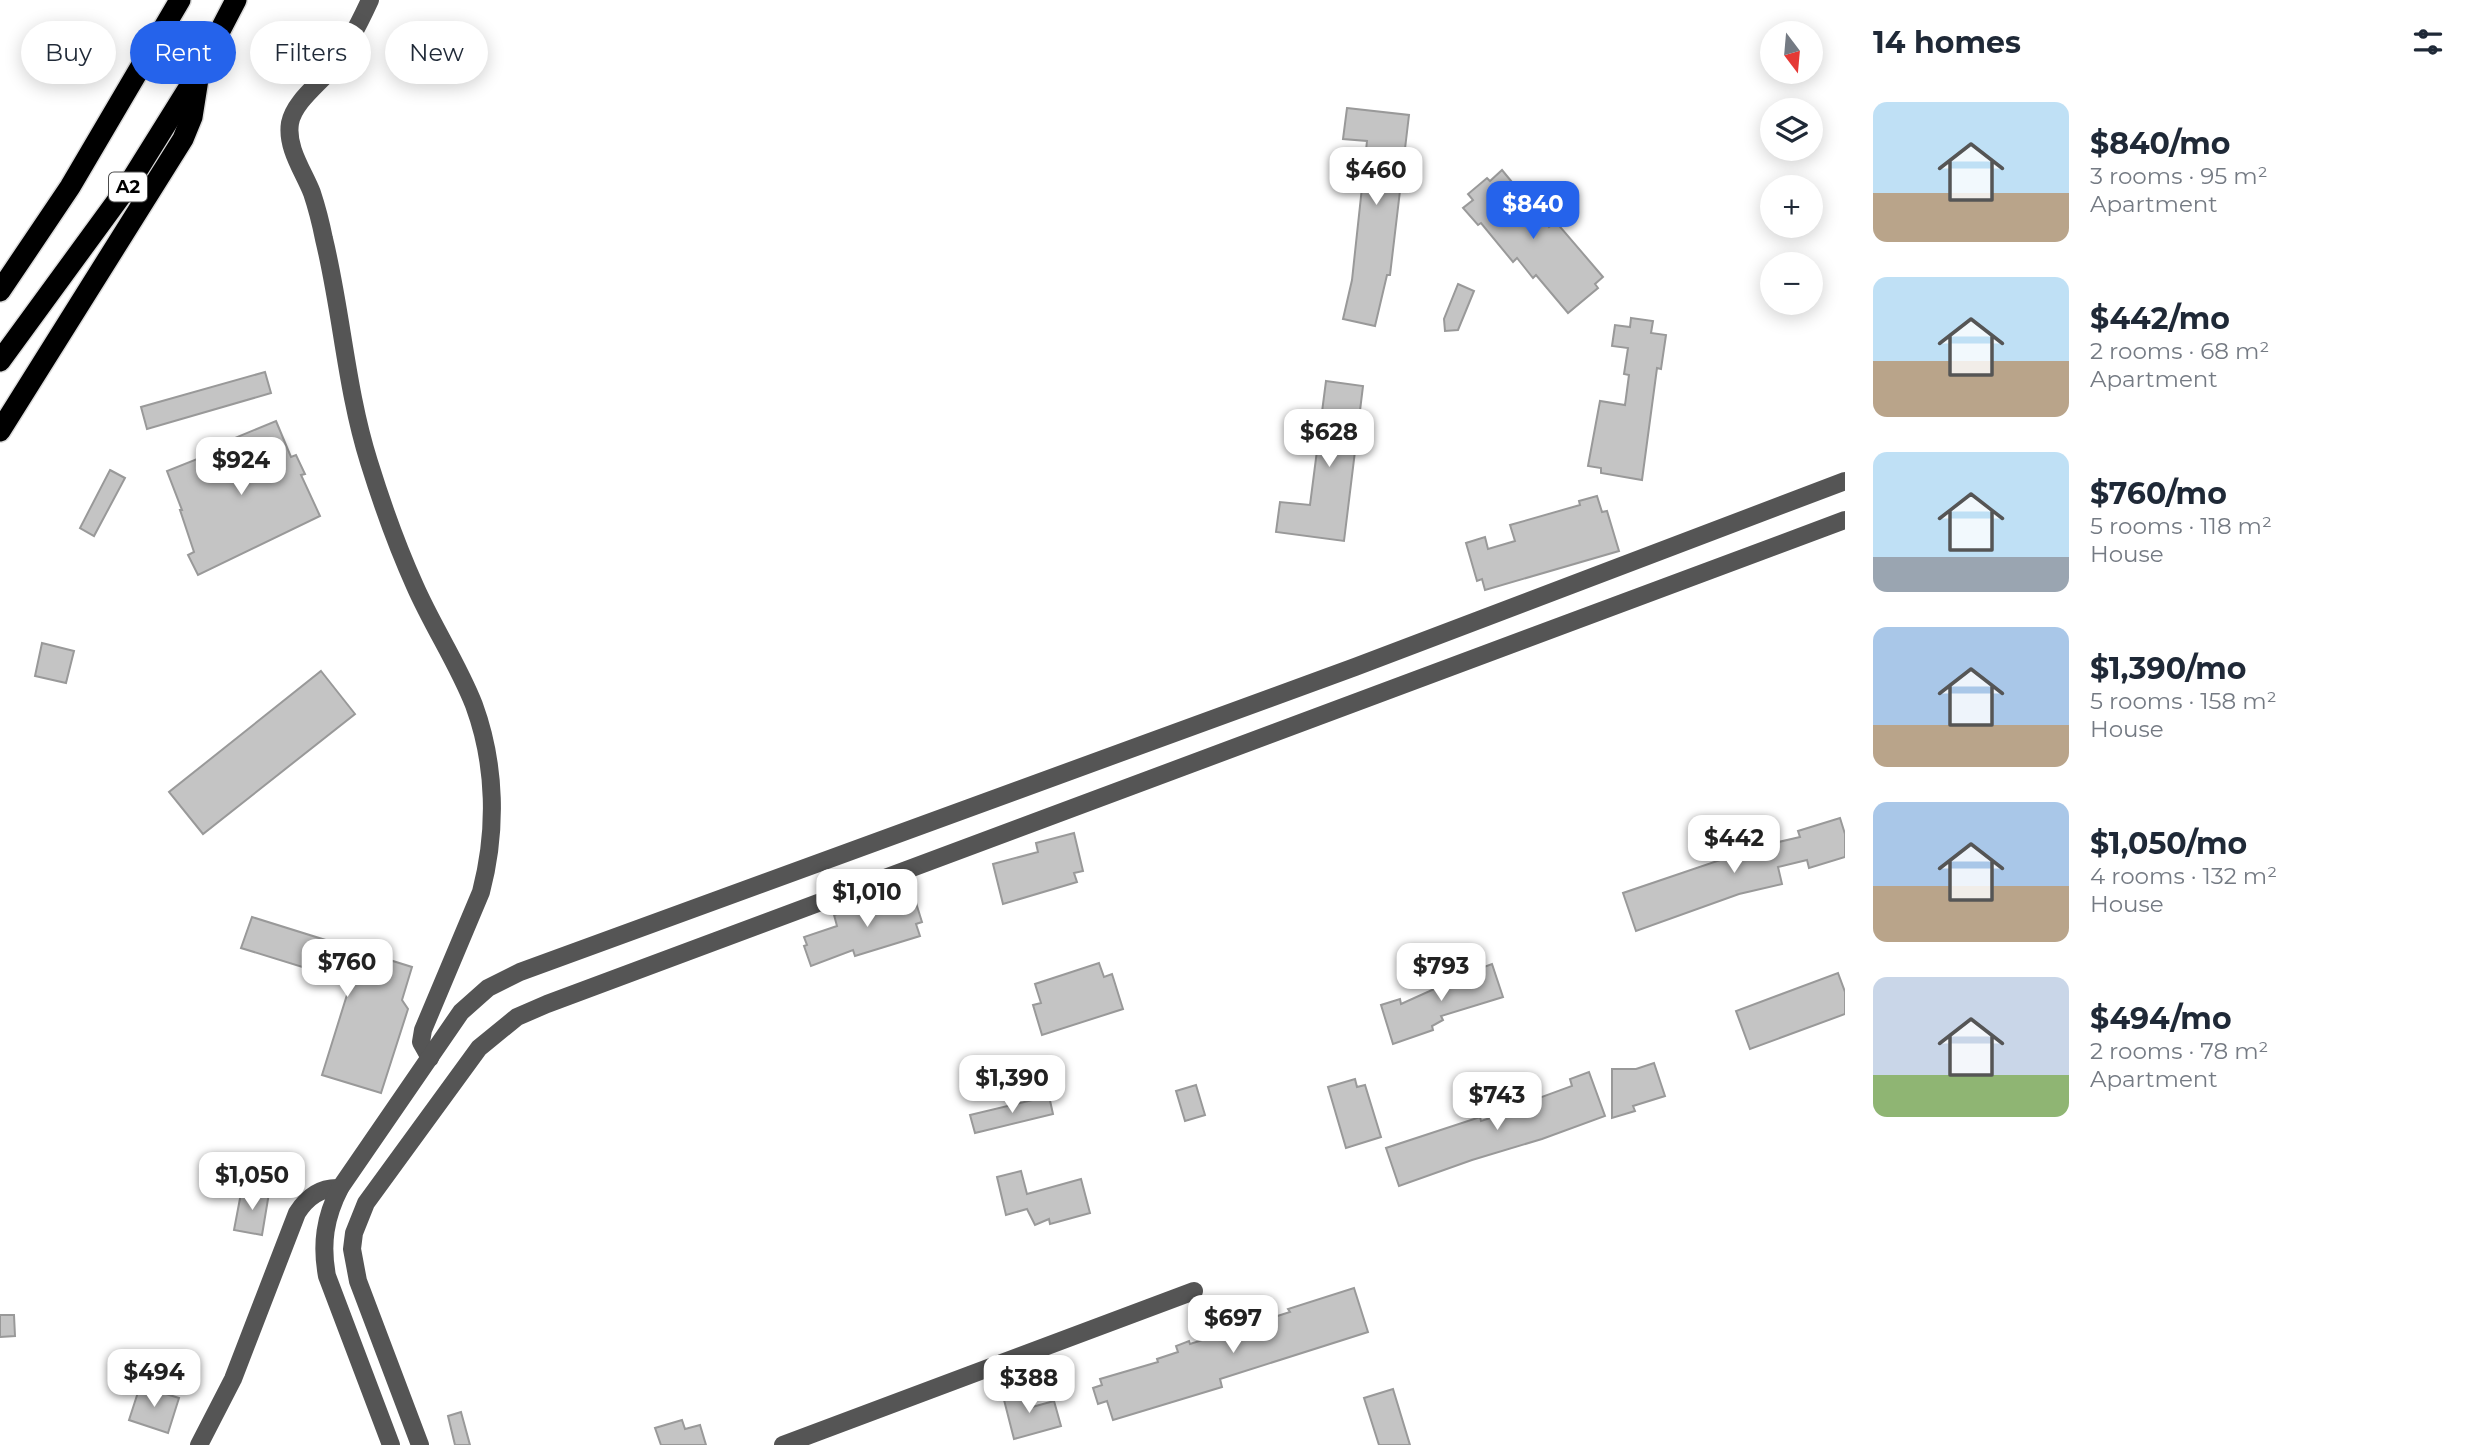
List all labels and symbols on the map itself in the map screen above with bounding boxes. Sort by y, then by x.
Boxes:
north arrow [1760,21,1824,84]
pin: $460 [1335,148,1417,207]
road number: A2 [109,172,147,202]
pin: $840 [1492,182,1574,241]
pin: $628 [1288,410,1370,469]
pin: $924 [200,438,282,497]
pin: $442 [1693,816,1775,875]
pin: $1,010 [810,870,924,929]
pin: $760 [306,940,388,999]
pin: $793 [1400,944,1482,1003]
pin: $1,390 [955,1056,1069,1115]
pin: $743 [1456,1072,1538,1132]
pin: $1,050 [195,1152,309,1212]
pin: $697 [1192,1296,1274,1355]
pin: $494 [113,1350,195,1409]
pin: $388 [988,1356,1070,1415]

